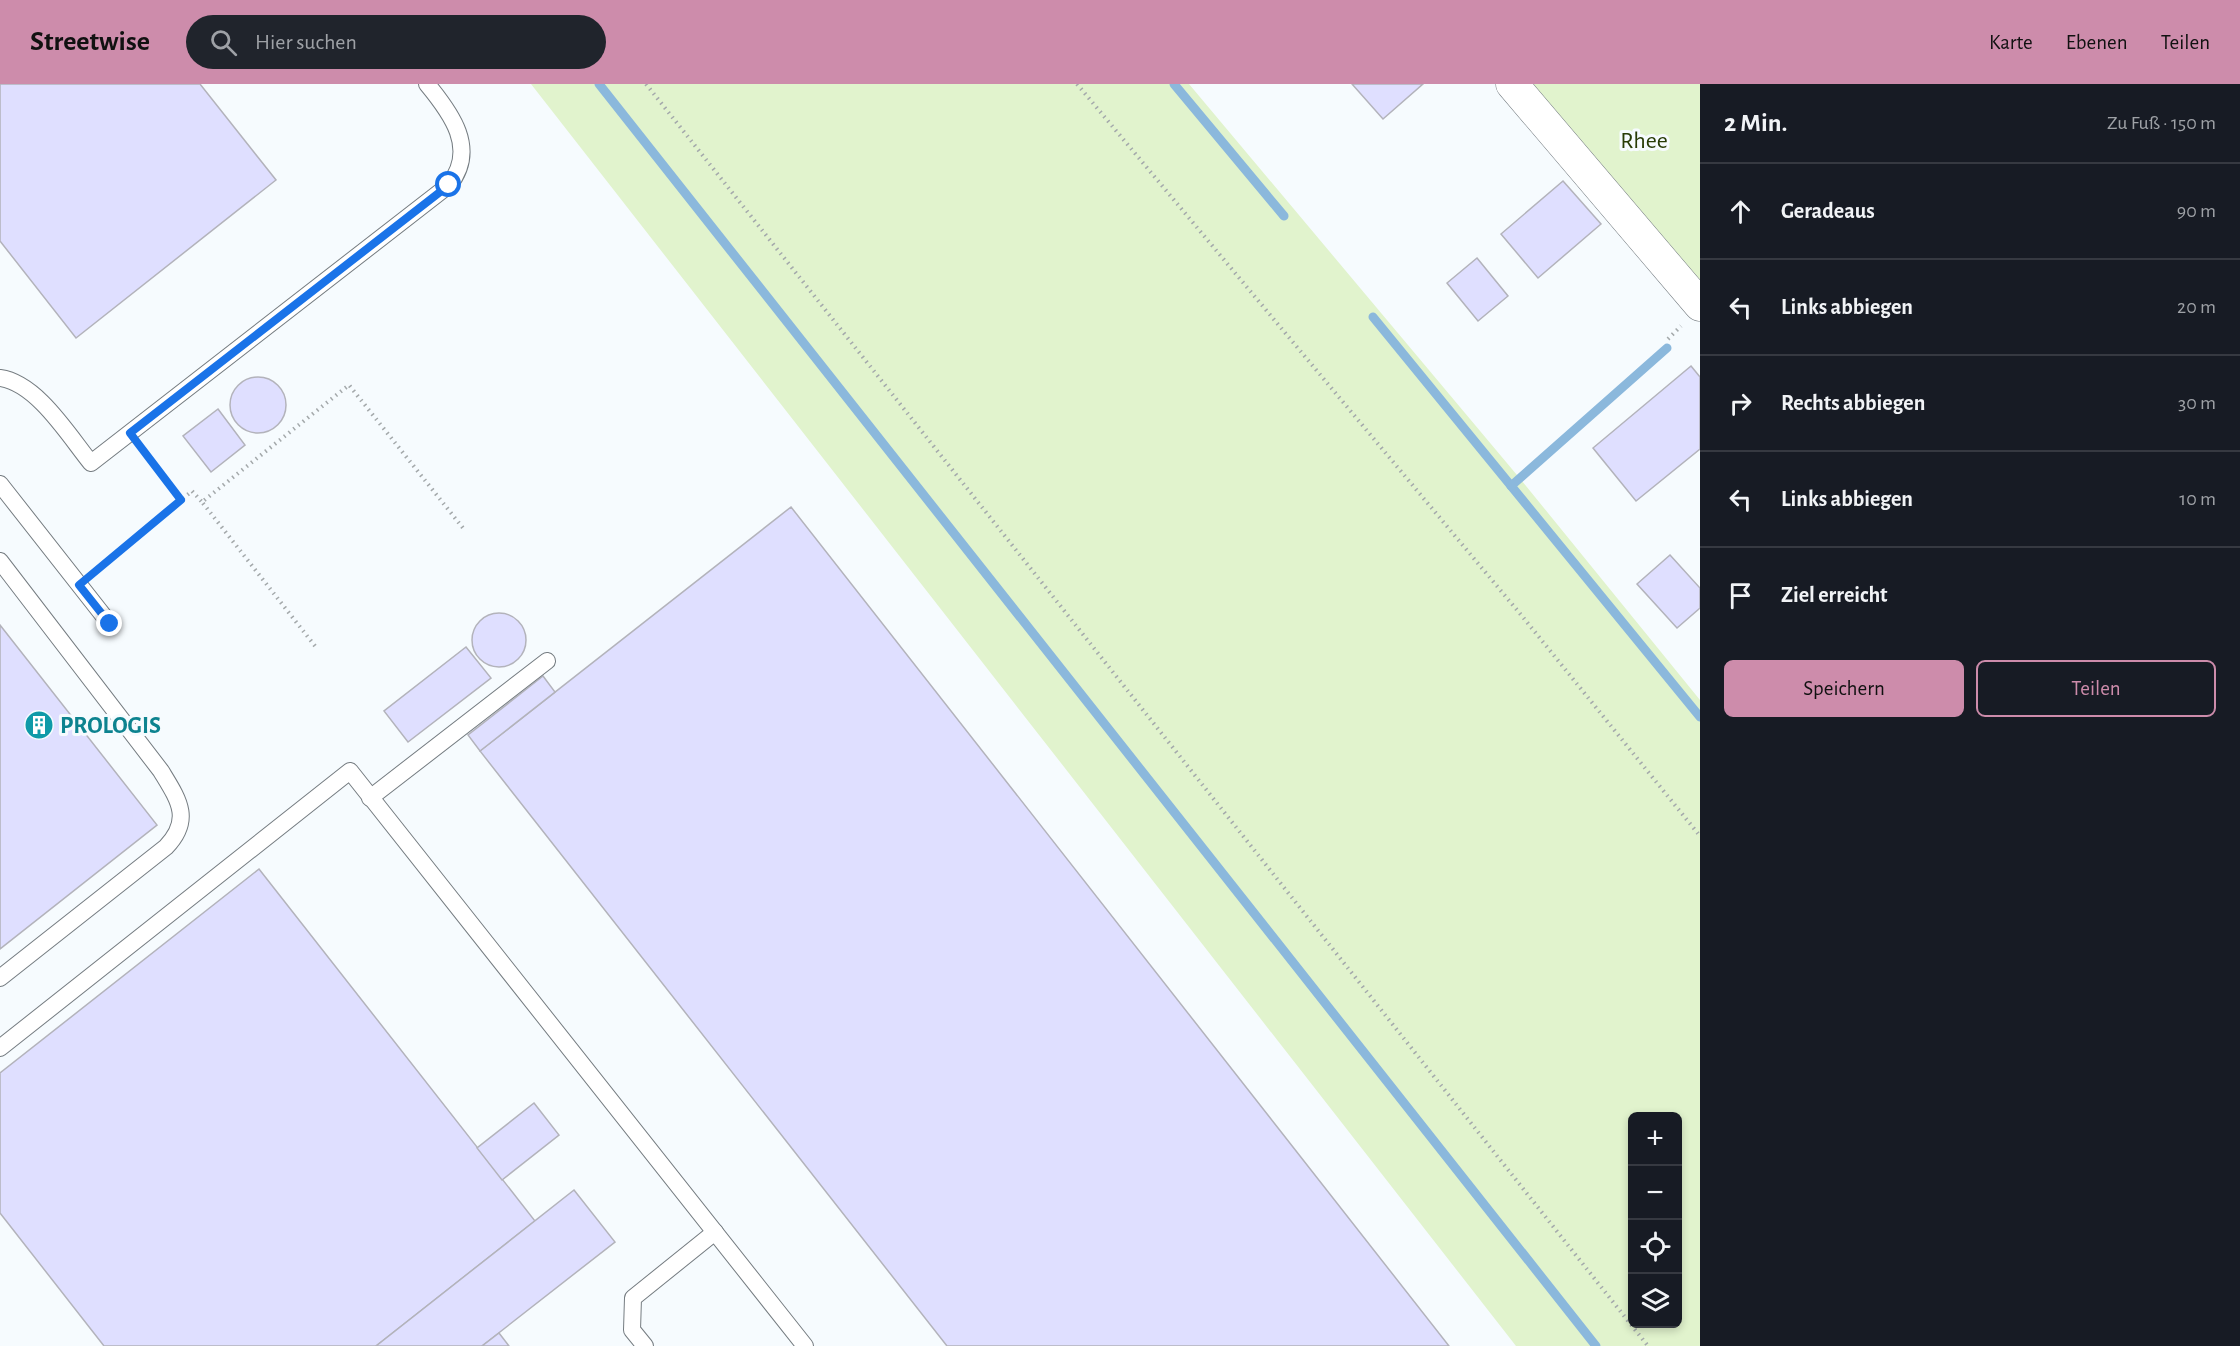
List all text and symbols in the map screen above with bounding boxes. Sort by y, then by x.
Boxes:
search box [186,15,606,69]
icon: search [207,26,240,59]
text: Streetwise [30,28,150,56]
text: Hier suchen [255,31,357,53]
text: Karte [1989,32,2033,53]
text: Ebenen [2066,32,2128,53]
text: Teilen [2161,32,2210,53]
text: 2 Min. [1724,110,1787,136]
text: Zu Fuß · 150 m [2107,113,2216,133]
park label: Rhee [1620,129,1668,153]
route start [435,171,461,197]
icon: ahead [1724,195,1757,228]
text: Geradeaus [1781,200,1875,222]
text: 90 m [2177,201,2216,221]
icon: left [1724,291,1757,324]
text: Links abbiegen [1781,296,1913,318]
text: 20 m [2177,297,2216,317]
icon: right [1724,387,1757,420]
text: Rechts abbiegen [1781,392,1925,414]
text: 30 m [2178,393,2216,413]
icon: left [1724,483,1757,516]
text: Links abbiegen [1781,488,1913,510]
text: 10 m [2179,489,2216,509]
icon: arrive [1724,579,1757,612]
text: Ziel erreicht [1781,584,1888,606]
route end [96,610,122,636]
button: Speichern [1724,660,1964,717]
button: Teilen [1976,660,2216,717]
building icon: PROLOGIS [23,709,55,741]
place label: PROLOGIS [60,714,161,738]
map controls [1628,1112,1682,1328]
button: + [1628,1112,1682,1166]
button: − [1628,1166,1682,1220]
button: locate [1628,1220,1682,1274]
button: layers [1628,1274,1682,1328]

